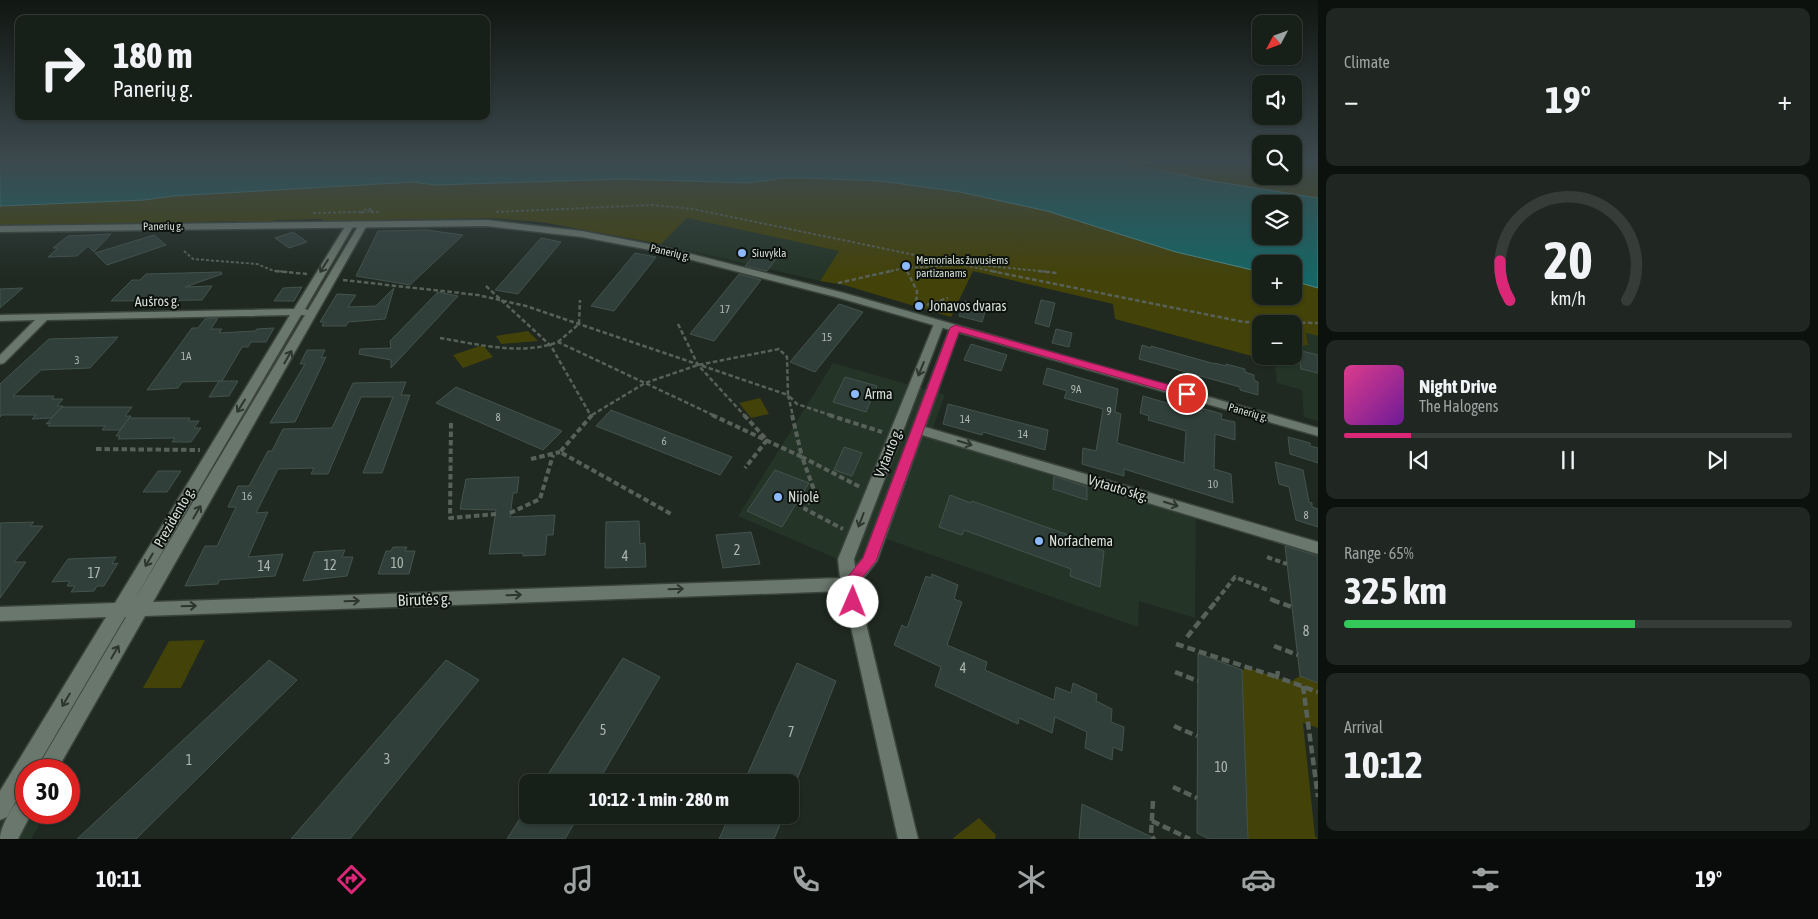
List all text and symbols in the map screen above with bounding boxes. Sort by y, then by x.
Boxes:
north arrow [1252,15,1302,65]
map controls [1252,15,1302,365]
icon: right [30,35,95,100]
text: 180 m [113,35,192,75]
text: Climate [1344,53,1390,71]
button: sound [1252,75,1302,125]
text: Panerių g. [113,76,193,102]
text: 19° [1545,78,1591,121]
text: − [1344,84,1359,116]
text: + [1777,84,1792,116]
button: search [1252,135,1302,185]
button: layers [1252,195,1302,245]
street label: Panerių g. [143,220,183,232]
text: 20 [1544,230,1592,290]
street label: Panerių g. [649,242,691,262]
marker: Siuvykla [736,247,748,259]
place label: Siuvykla [752,247,786,259]
place label: Memorialas žuvusiems partizanams [916,254,1008,279]
button: + [1252,255,1302,305]
one-way arrow [319,259,329,273]
marker: Memorialas žuvusiems partizanams [900,260,912,272]
text: km/h [1550,288,1586,309]
street label: Aušros g. [135,293,179,309]
place label: Jonavos dvaras [929,298,1007,314]
marker: Jonavos dvaras [913,300,925,312]
house number: 17 [720,303,730,315]
button: − [1252,315,1302,365]
house number: 15 [822,331,832,343]
house number: 1A [181,350,192,362]
one-way arrow [283,350,293,364]
house number: 3 [74,354,80,366]
one-way arrow [916,361,925,376]
pin [1166,373,1208,415]
text: Night Drive [1419,375,1497,397]
icon: arrive [1173,380,1201,408]
house number: 9A [1071,383,1082,395]
place label: Arma [865,386,893,402]
marker: Arma [849,388,861,400]
text: The Halogens [1419,397,1499,415]
one-way arrow [236,398,246,412]
street label: Panerių g. [1227,401,1269,423]
house number: 9 [1106,405,1112,417]
house number: 8 [495,411,501,423]
house number: 14 [960,413,970,425]
street label: Vytauto g. [871,426,905,480]
house number: 14 [1018,428,1028,440]
house number: 6 [661,435,667,447]
one-way arrow [957,438,973,448]
icon: previous [1405,446,1433,474]
icon: pause [1554,446,1582,474]
icon: next [1703,446,1731,474]
street label: Vytauto skg. [1086,471,1150,505]
house number: 10 [1208,478,1218,490]
street label: Prezidento g. [150,484,198,550]
place label: Nijolė [788,489,819,505]
house number: 16 [242,490,252,502]
marker: Nijolė [772,491,784,503]
one-way arrow [1163,500,1179,510]
one-way arrow [192,505,202,519]
house number: 8 [1303,509,1309,521]
one-way arrow [856,512,865,527]
place label: Norfachema [1049,533,1113,549]
marker: Norfachema [1033,535,1045,547]
house number: 2 [734,542,740,558]
text: Range · 65% [1344,544,1414,562]
house number: 4 [622,548,629,564]
one-way arrow [143,553,153,567]
house number: 10 [390,555,404,571]
house number: 12 [323,557,337,573]
house number: 14 [257,558,271,574]
house number: 17 [87,565,101,581]
text: 325 km [1344,569,1447,612]
position arrow [826,575,878,627]
one-way arrow [668,584,684,593]
street label: Birutės g. [397,589,451,610]
one-way arrow [506,591,522,600]
one-way arrow [343,596,359,606]
one-way arrow [181,602,197,611]
house number: 8 [1303,623,1310,639]
one-way arrow [110,646,120,660]
house number: 4 [960,660,967,676]
one-way arrow [60,693,70,707]
text: Arrival [1344,718,1383,736]
house number: 5 [600,722,606,738]
house number: 7 [788,724,794,740]
text: 10:12 [1344,743,1423,786]
house number: 3 [384,751,390,767]
house number: 1 [186,752,192,768]
speed limit sign: 30 [15,759,80,824]
house number: 10 [1214,759,1228,775]
text: 10:12 · 1 min · 280 m [589,788,729,810]
icon: directions [334,862,369,897]
icon: music [561,862,596,897]
icon: phone [788,862,823,897]
icon: climate [1014,862,1049,897]
icon: car [1241,862,1276,897]
icon: filters [1468,862,1503,897]
text: 10:11 [96,866,142,892]
text: 19° [1695,866,1722,892]

